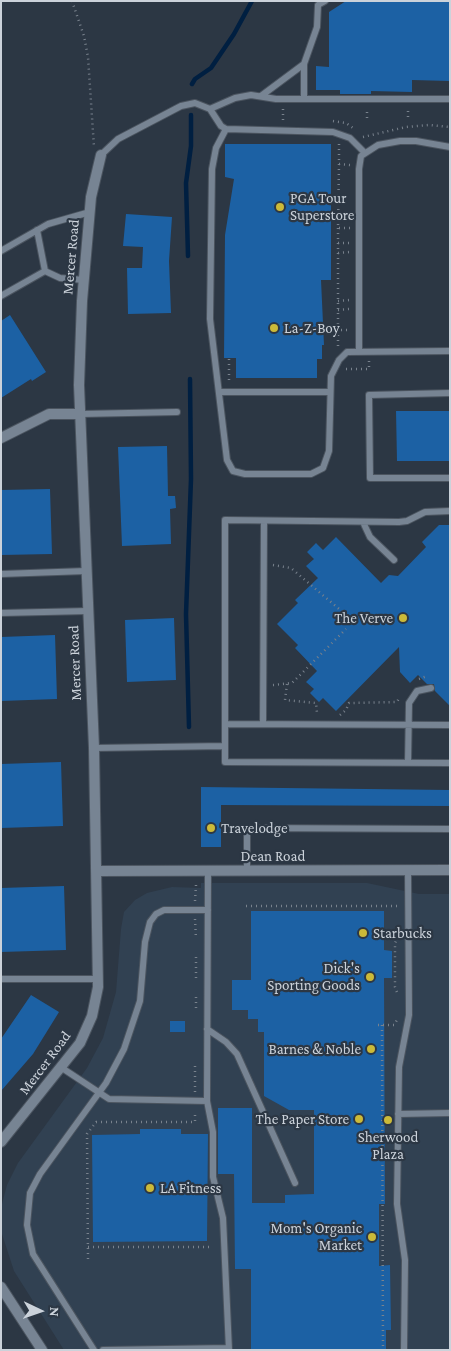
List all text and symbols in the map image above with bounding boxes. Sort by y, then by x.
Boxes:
place label: PGA Tour Superstore [290,189,354,224]
marker: PGA Tour Superstore [274,201,286,213]
street label: Mercer Road [59,219,83,295]
place label: La-Z-Boy [284,319,340,337]
marker: La-Z-Boy [268,322,280,334]
place label: The Verve [334,609,393,627]
marker: The Verve [397,612,409,624]
street label: Mercer Road [65,625,85,701]
place label: Travelodge [221,819,287,837]
marker: Travelodge [205,822,217,834]
street label: Dean Road [241,847,305,865]
place label: Starbucks [373,924,432,942]
marker: Starbucks [357,927,369,939]
place label: Dick's Sporting Goods [267,959,360,994]
marker: Dick's Sporting Goods [364,971,376,983]
street label: Mercer Road [15,1027,75,1099]
place label: Barnes & Noble [268,1040,361,1058]
marker: Barnes & Noble [365,1043,377,1055]
place label: The Paper Store [256,1110,349,1128]
marker: The Paper Store [353,1113,365,1125]
marker: Sherwood Plaza [382,1114,394,1126]
place label: Sherwood Plaza [358,1128,418,1163]
place label: LA Fitness [160,1179,221,1197]
marker: LA Fitness [144,1182,156,1194]
place label: Mom's Organic Market [270,1219,362,1254]
marker: Mom's Organic Market [366,1231,378,1243]
north arrow [15,1286,65,1336]
text: N [47,1307,63,1317]

